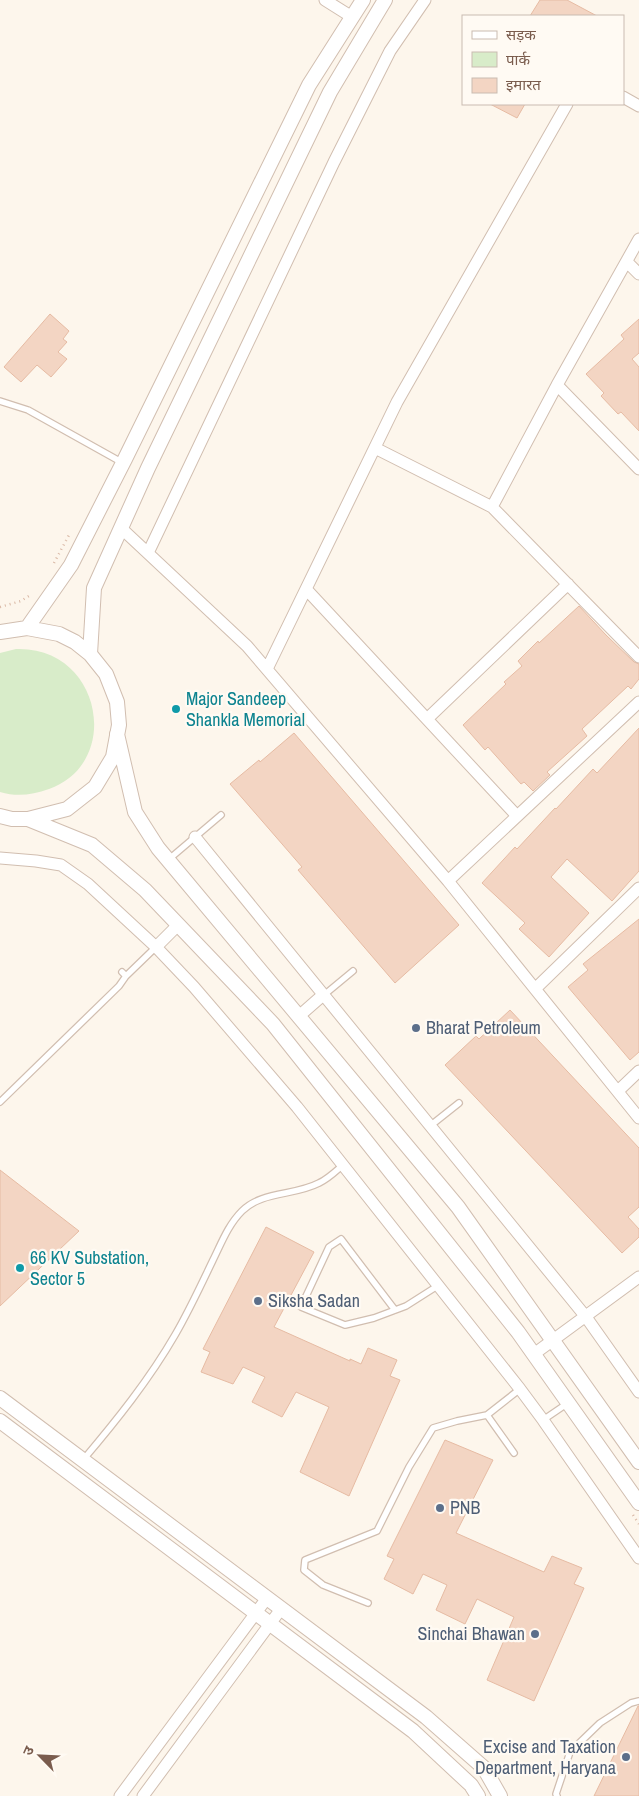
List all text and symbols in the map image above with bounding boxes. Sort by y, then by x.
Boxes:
legend [462,15,624,105]
text: सड़क [506,24,536,45]
text: पार्क [506,49,530,70]
text: इमारत [506,74,541,95]
place label: Major Sandeep Shankla Memorial [186,686,305,732]
marker: Major Sandeep Shankla Memorial [170,703,182,715]
place label: Bharat Petroleum [426,1015,541,1040]
marker: Bharat Petroleum [410,1022,422,1034]
place label: 66 KV Substation, Sector 5 [30,1245,149,1291]
marker: 66 KV Substation, Sector 5 [14,1262,26,1274]
place label: Siksha Sadan [268,1288,360,1313]
marker: Siksha Sadan [252,1295,264,1307]
place label: PNB [450,1495,481,1520]
marker: PNB [434,1502,446,1514]
place label: Sinchai Bhawan [418,1621,525,1646]
marker: Sinchai Bhawan [529,1628,541,1640]
north arrow [15,1731,65,1781]
place label: Excise and Taxation Department, Haryana [475,1734,616,1780]
text: उ [18,1743,38,1758]
marker: Excise and Taxation Department, Haryana [620,1751,632,1763]

